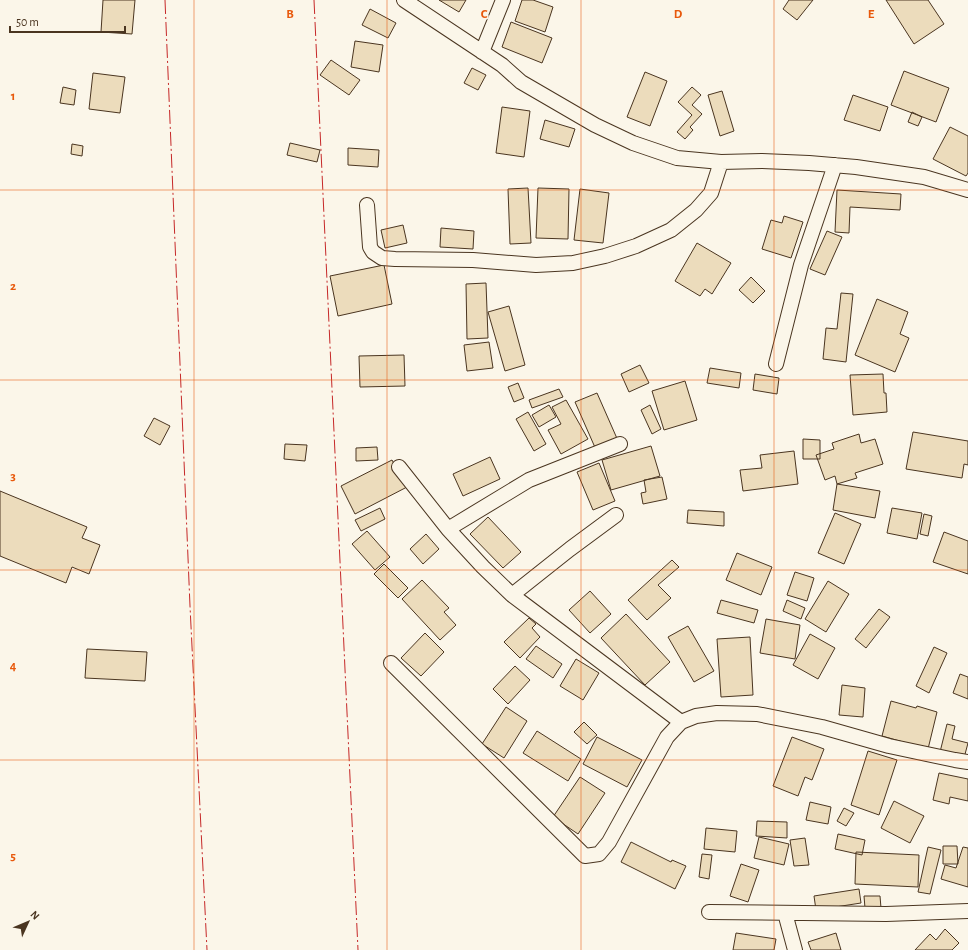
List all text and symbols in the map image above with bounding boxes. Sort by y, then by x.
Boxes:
scale bar [10,8,125,34]
text: B [286,8,294,21]
text: C [481,8,488,21]
text: D [674,8,683,21]
text: E [868,8,875,21]
text: 50 m [16,16,39,28]
text: 1 [11,90,15,103]
text: 2 [10,280,16,293]
text: 3 [10,470,16,483]
text: 4 [10,660,17,673]
text: 5 [10,850,16,863]
north arrow [8,902,48,942]
text: N [28,909,41,922]

